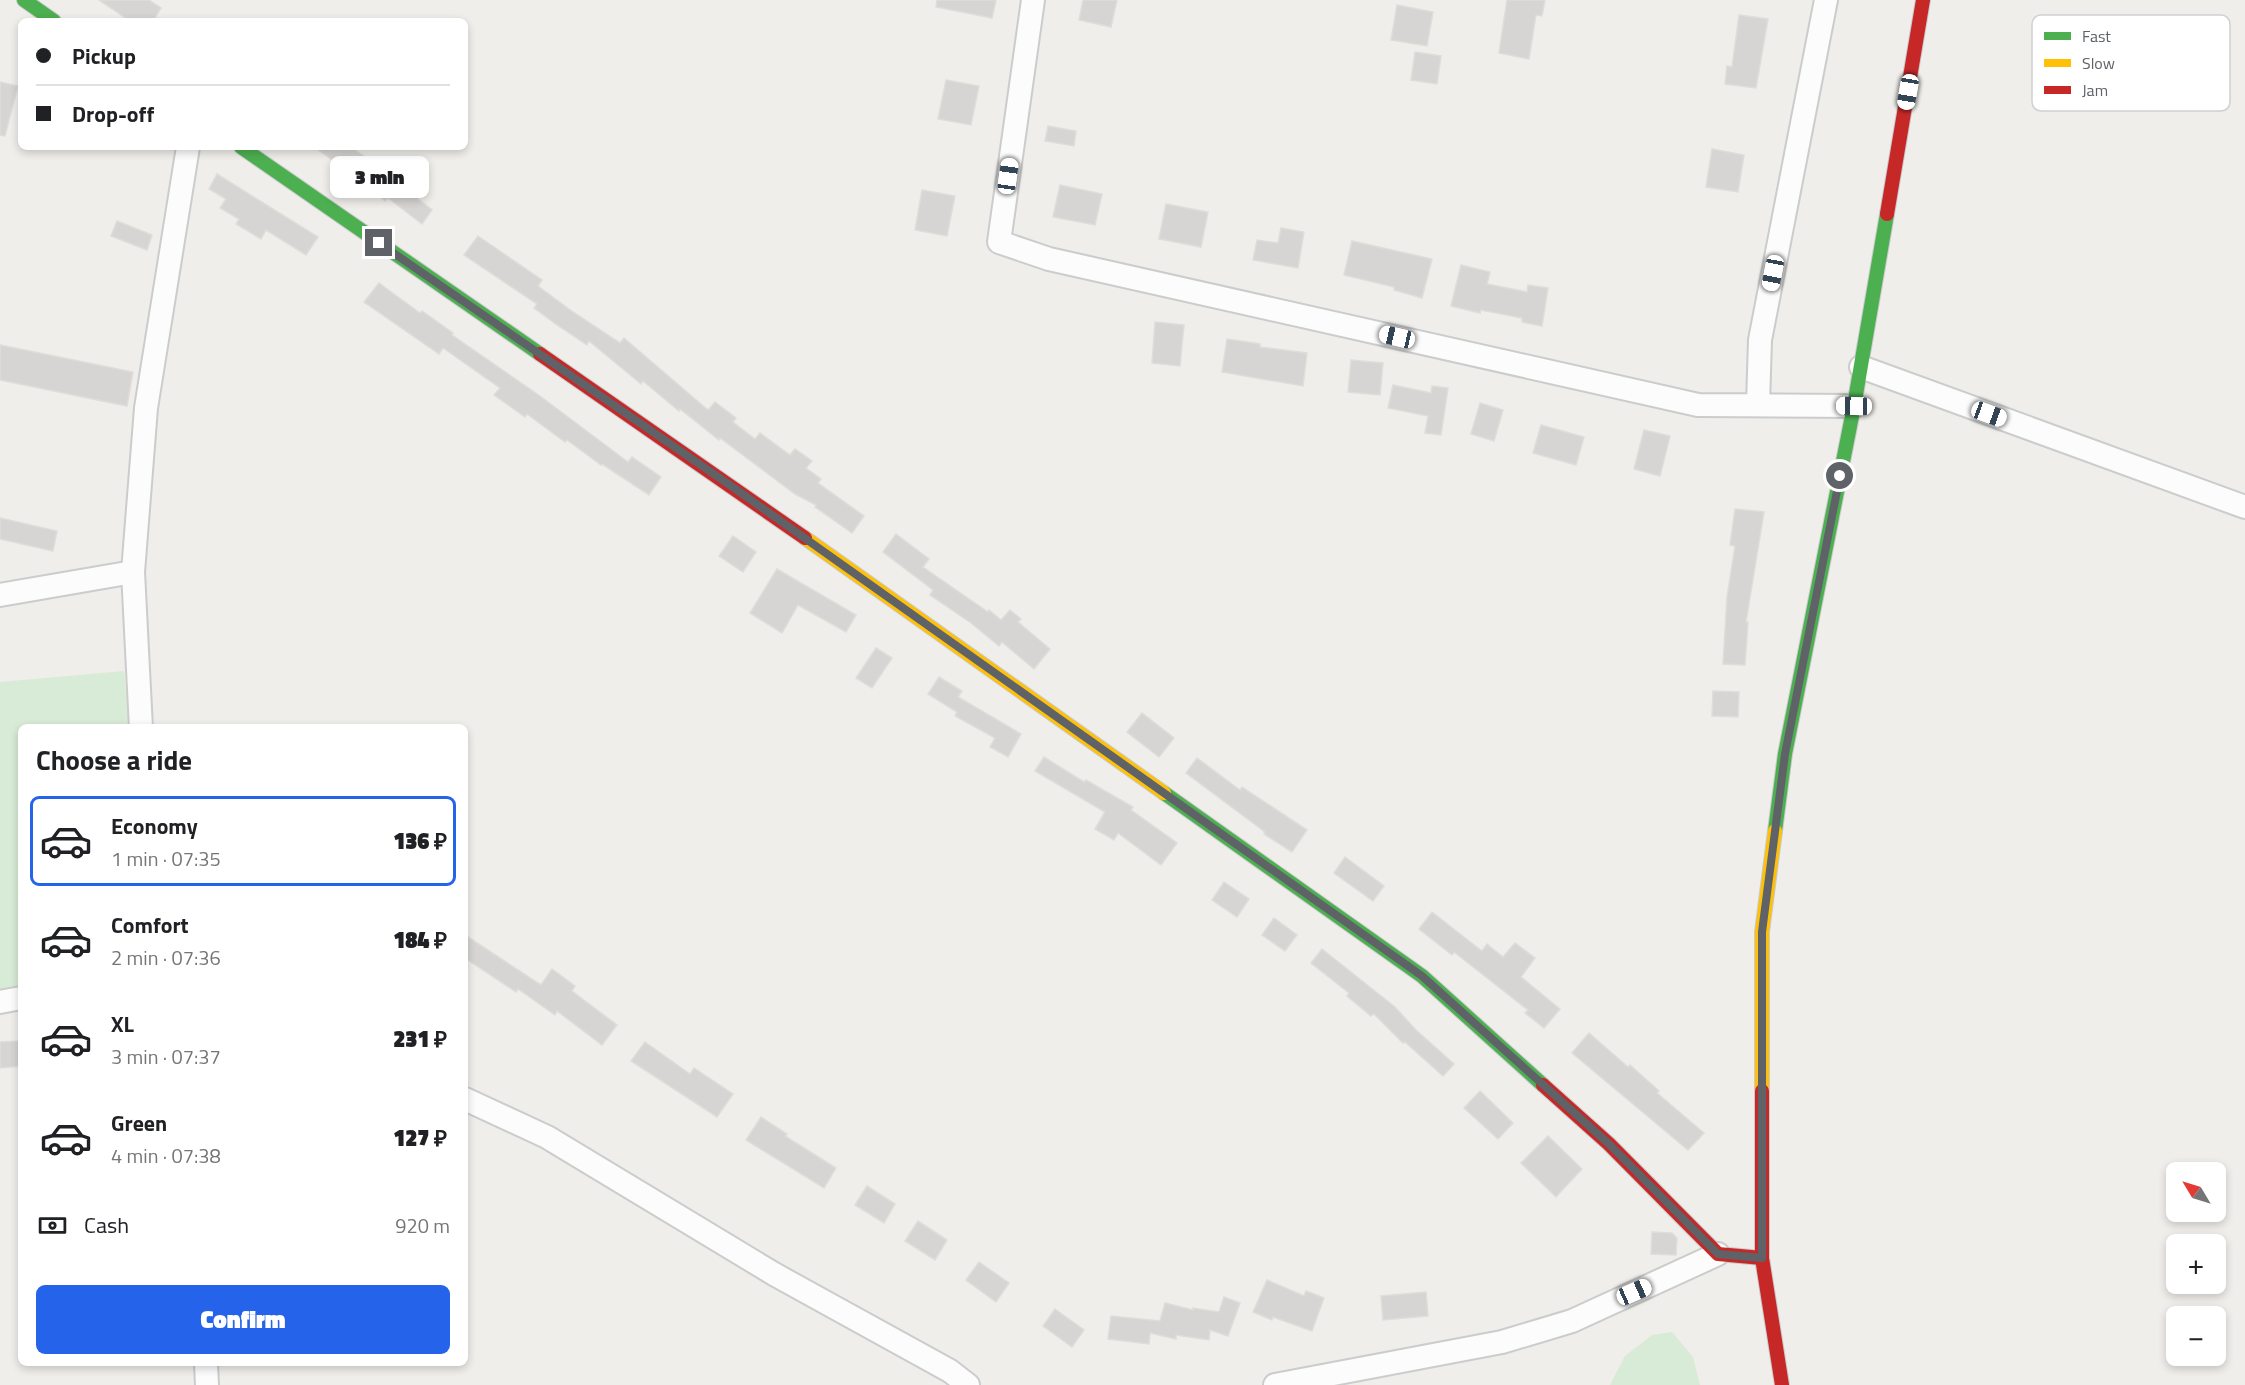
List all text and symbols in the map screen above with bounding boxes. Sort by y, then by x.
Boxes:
legend [2032,15,2230,111]
text: Fast [2082,24,2111,48]
text: Pickup [72,39,136,73]
text: Slow [2082,51,2115,75]
car [1896,73,1920,111]
text: Jam [2082,78,2108,102]
text: Drop-off [72,97,154,131]
callout: 3 min [330,156,428,198]
car [997,157,1019,195]
text: 3 min [355,161,404,192]
route end [365,229,392,256]
car [1761,254,1785,292]
car [1377,324,1417,350]
car [1836,397,1872,415]
car [1969,399,2009,429]
route start [1826,462,1853,489]
text: Choose a ride [36,739,192,780]
text: Economy [111,809,198,843]
icon: car [39,814,93,868]
text: 136 ₽ [393,824,447,858]
text: 1 min · 07:35 [111,843,221,874]
text: Comfort [111,908,189,942]
icon: car [39,913,93,967]
text: 184 ₽ [393,923,447,957]
text: 2 min · 07:36 [111,942,221,973]
text: XL [111,1007,134,1041]
icon: car [39,1012,93,1066]
text: 231 ₽ [393,1022,447,1056]
text: 3 min · 07:37 [111,1041,221,1072]
text: Green [111,1106,167,1140]
icon: car [39,1111,93,1165]
text: 127 ₽ [393,1121,447,1155]
text: 4 min · 07:38 [111,1140,221,1171]
north arrow [2166,1162,2226,1222]
map controls [2166,1162,2226,1366]
text: Cash [84,1208,129,1242]
icon: cash [36,1209,69,1242]
text: 920 m [395,1210,450,1241]
button: + [2166,1234,2226,1294]
car [1614,1276,1654,1308]
button: Confirm [36,1285,450,1354]
button: − [2166,1306,2226,1366]

